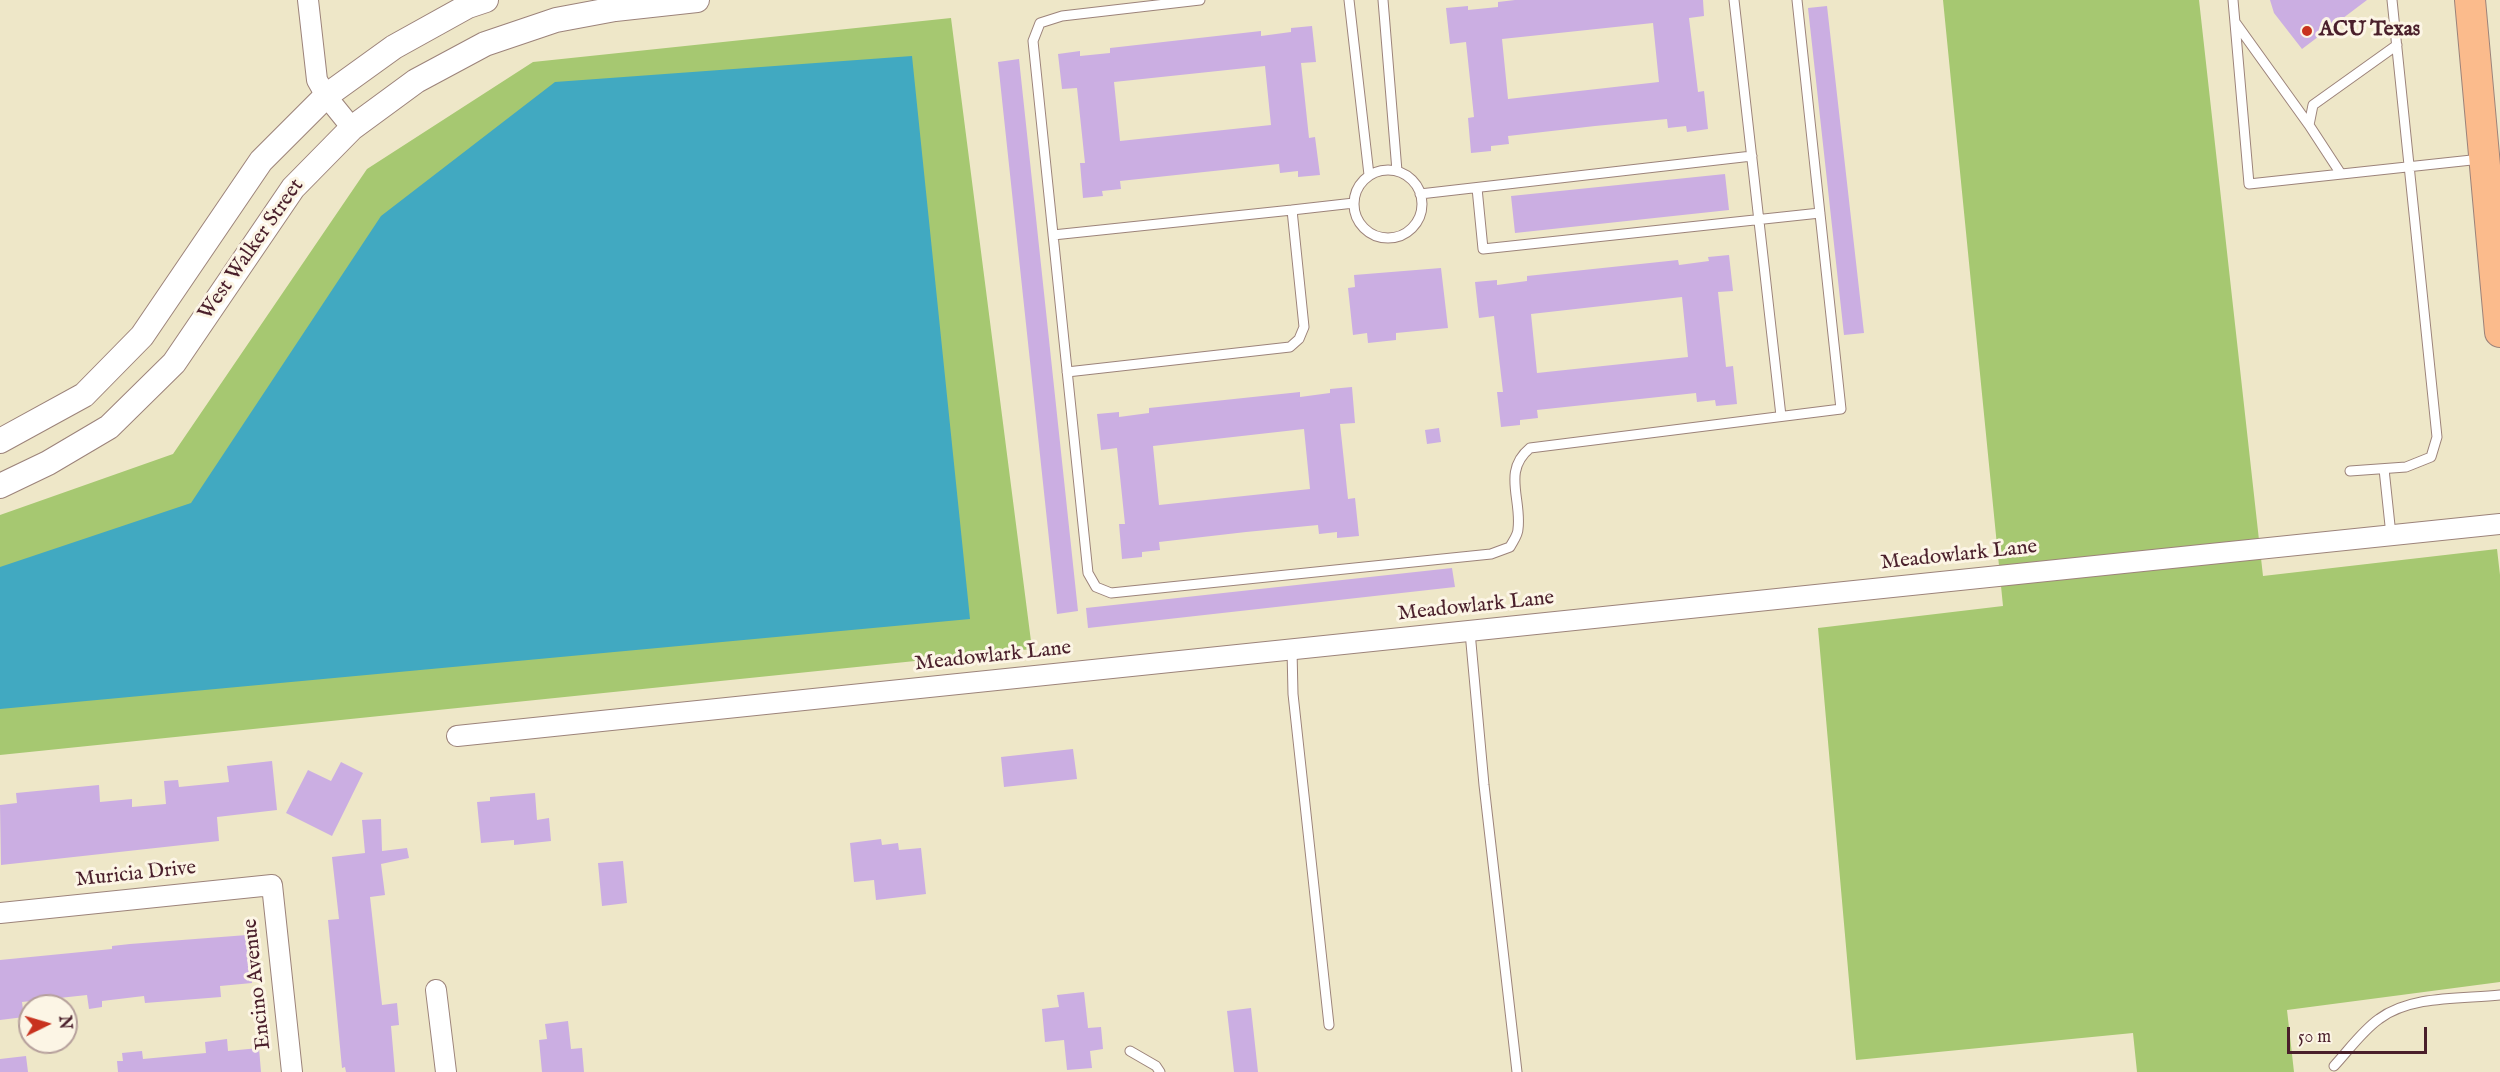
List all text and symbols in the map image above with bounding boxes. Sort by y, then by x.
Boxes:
place label: ACU Texas [2319,18,2420,44]
marker: ACU Texas [2300,24,2314,38]
street label: West Walker Street [194,175,310,325]
street label: Meadowlark Lane [1879,535,2039,577]
street label: Meadowlark Lane [1396,586,1556,628]
street label: Meadowlark Lane [913,636,1073,678]
street label: Muricia Drive [75,856,197,894]
street label: Encino Avenue [239,917,277,1051]
north arrow [18,994,78,1054]
text: N [53,1015,75,1030]
scale bar [2290,1015,2430,1053]
text: 50 m [2298,1026,2331,1049]

